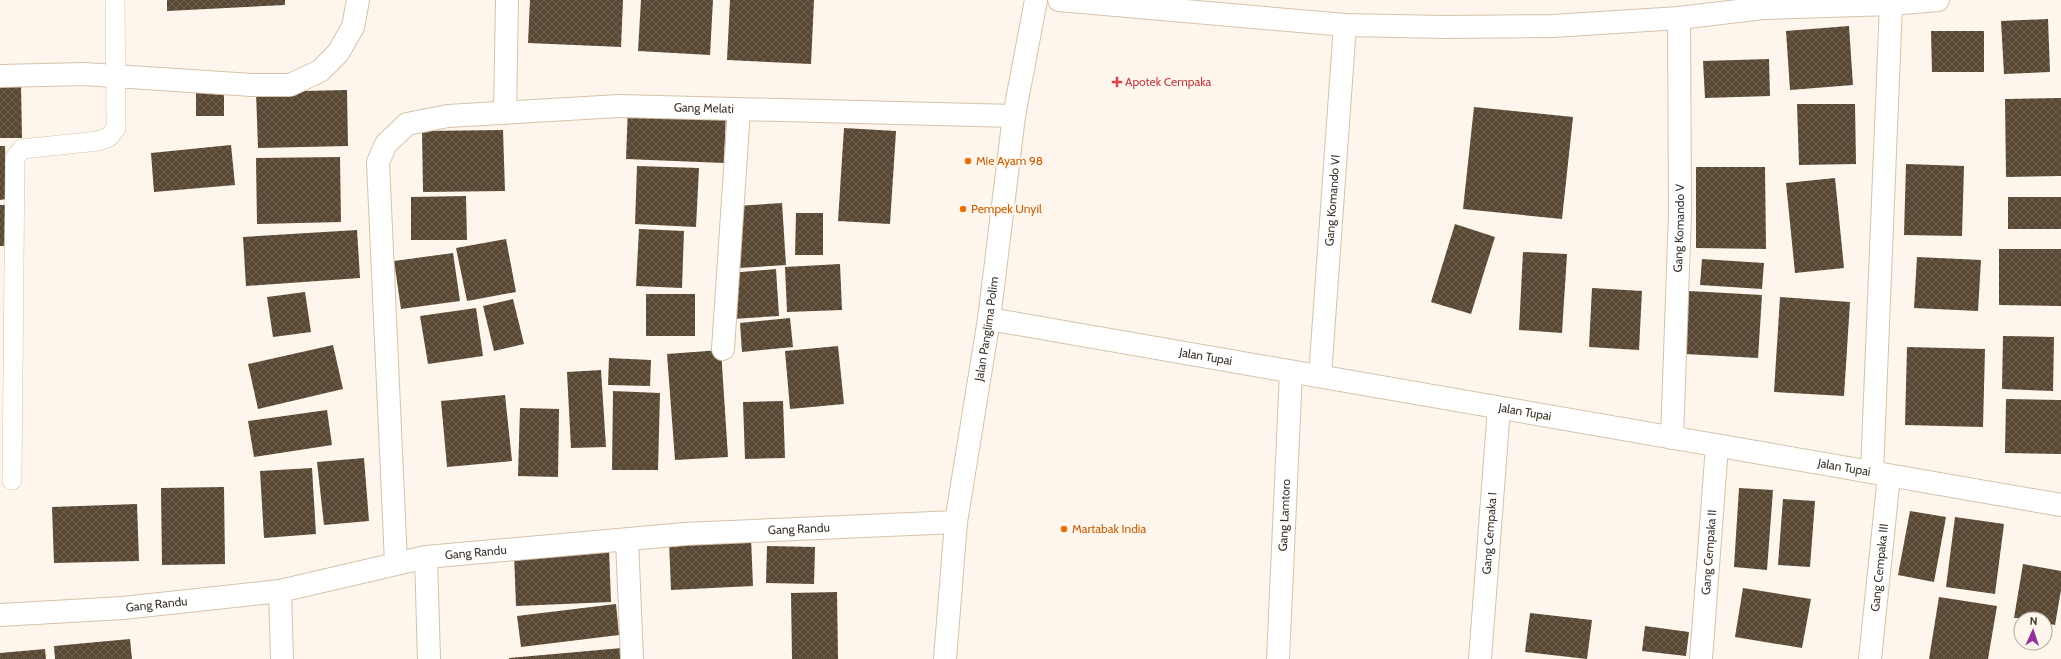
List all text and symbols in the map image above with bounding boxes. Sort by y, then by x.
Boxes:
place label: Apotek Cempaka [1125,74,1211,89]
marker: Apotek Cempaka [1112,77,1122,87]
street label: Gang Melati [674,99,734,116]
place label: Mie Ayam 98 [976,153,1043,168]
street label: Gang Komando VI [1321,154,1343,247]
marker: Mie Ayam 98 [963,156,973,166]
street label: Gang Komando V [1670,183,1687,273]
place label: Pempek Unyil [971,201,1042,216]
marker: Pempek Unyil [958,204,968,214]
street label: Jalan Panglima Polim [971,276,1001,383]
street label: Jalan Tupai [1177,344,1233,368]
street label: Jalan Tupai [1496,399,1553,423]
street label: Jalan Tupai [1816,455,1872,479]
street label: Gang Lamtoro [1275,478,1293,552]
street label: Gang Cempaka I [1478,492,1500,575]
street label: Gang Cempaka II [1698,509,1719,595]
street label: Gang Randu [768,520,830,537]
place label: Martabak India [1072,521,1146,536]
street label: Gang Cempaka III [1867,523,1891,612]
marker: Martabak India [1059,524,1069,534]
street label: Gang Randu [444,542,507,562]
street label: Gang Randu [125,593,188,615]
north arrow [2013,611,2053,651]
text: N [2029,614,2038,628]

